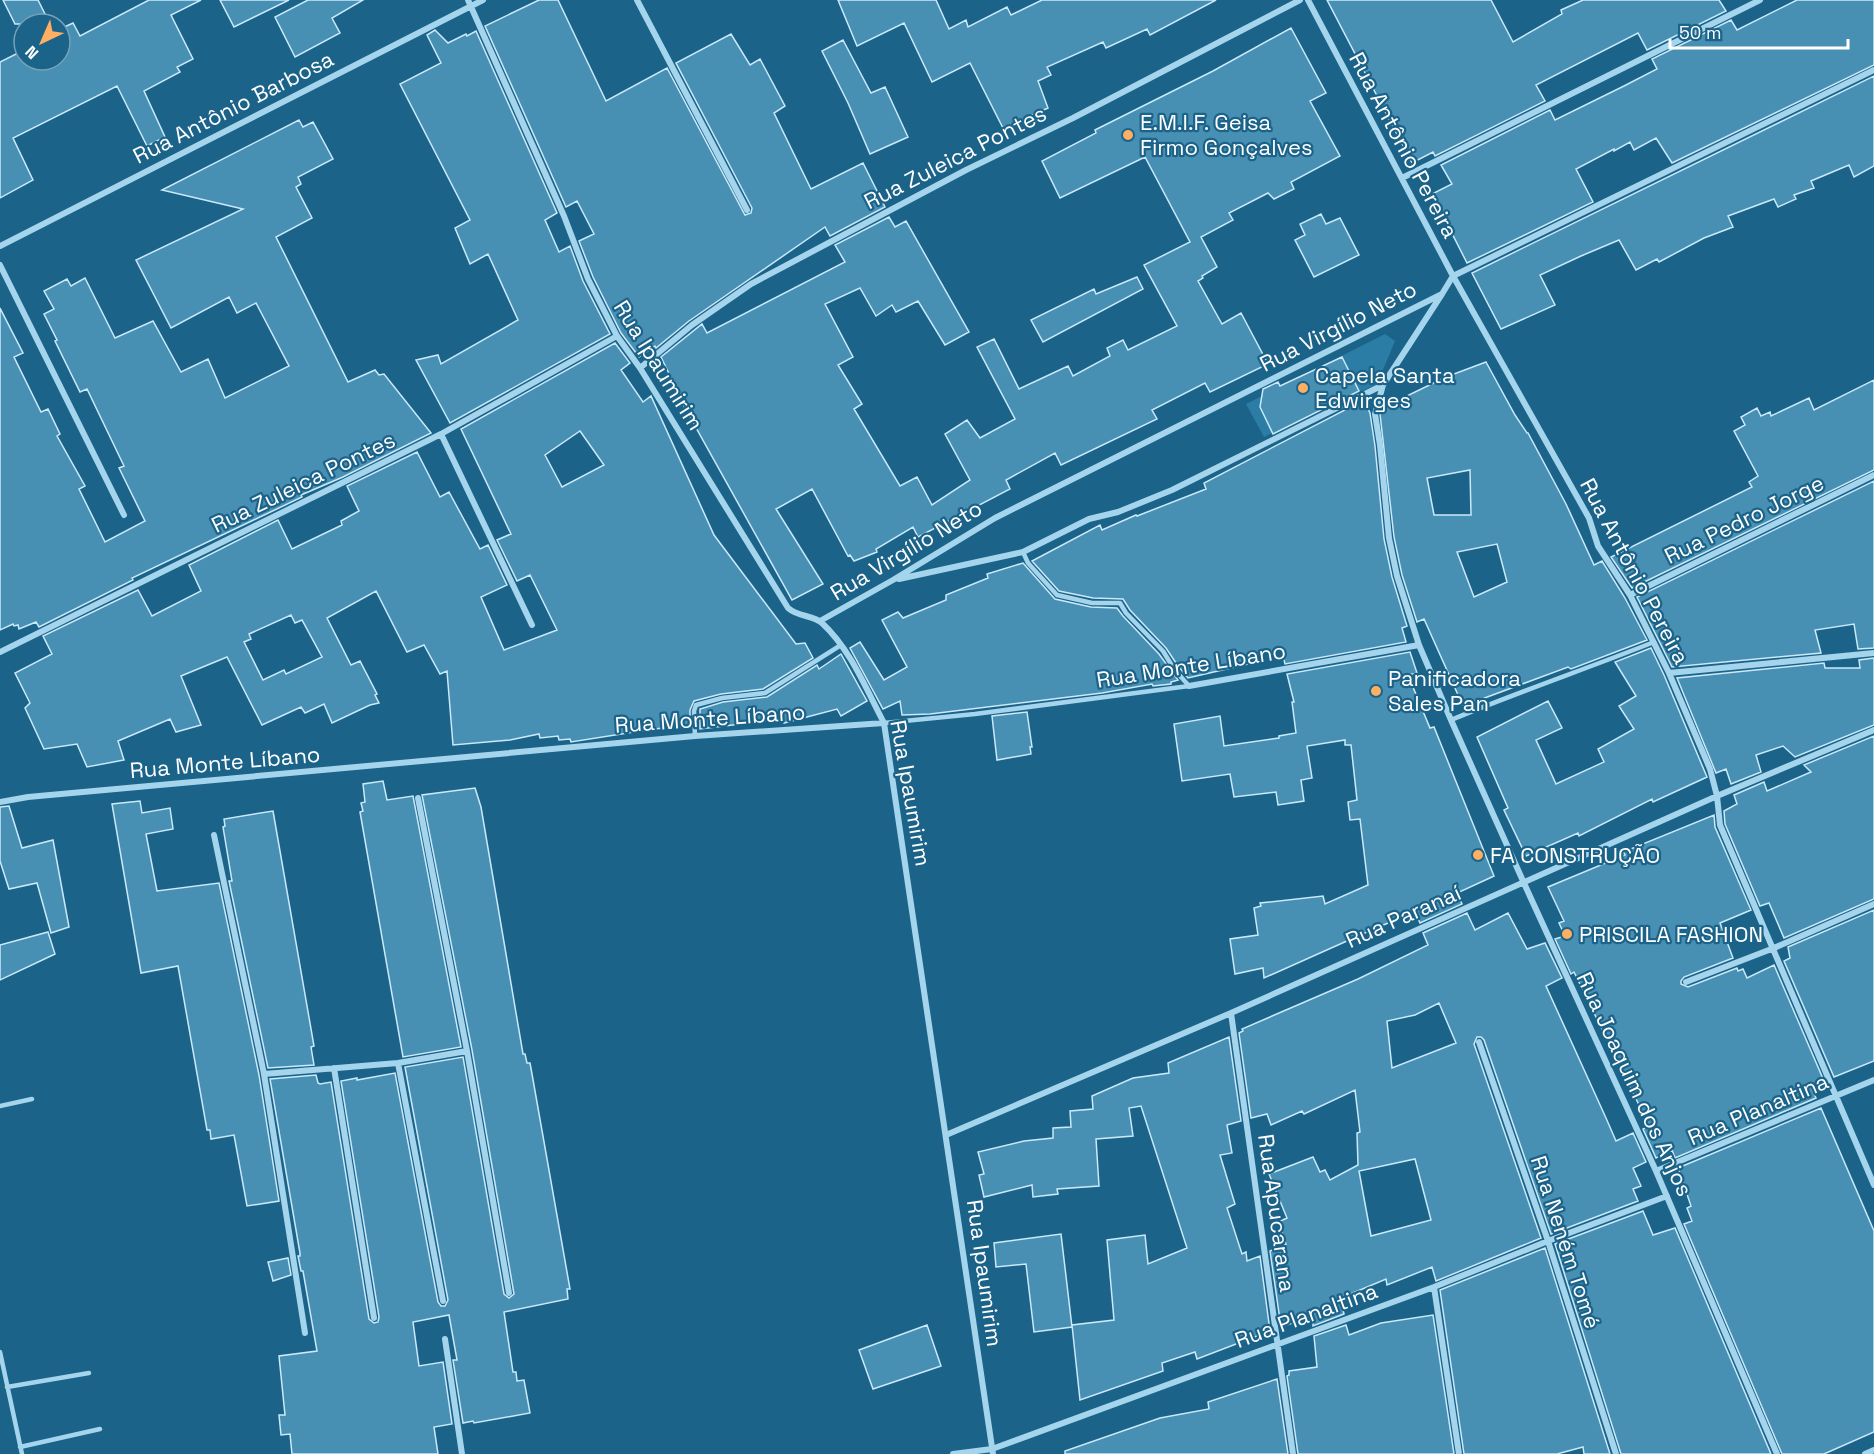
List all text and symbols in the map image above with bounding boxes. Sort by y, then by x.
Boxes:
north arrow [12,12,72,72]
scale bar [1670,12,1848,50]
text: 50 m [1679,21,1721,44]
text: N [21,41,43,64]
street label: Rua Antônio Barbosa [128,44,338,170]
street label: Rua Antônio Pereira [1343,47,1465,243]
street label: Rua Zuleica Pontes [859,99,1051,215]
place label: E.M.I.F. Geisa Firmo Gonçalves [1140,108,1313,161]
marker: E.M.I.F. Geisa Firmo Gonçalves [1121,128,1135,142]
street label: Rua Virgílio Neto [1255,274,1421,378]
street label: Rua Ipaumirim [608,295,710,435]
place label: Capela Santa Edwirges [1315,361,1455,414]
marker: Capela Santa Edwirges [1296,381,1310,395]
street label: Rua Zuleica Pontes [207,425,399,539]
street label: Rua Pedro Jorge [1660,468,1828,570]
street label: Rua Antônio Pereira [1574,473,1696,669]
street label: Rua Virgílio Neto [825,494,987,606]
street label: Rua Monte Líbano [1094,636,1288,694]
place label: Panificadora Sales Pan [1388,664,1521,717]
marker: Panificadora Sales Pan [1369,684,1383,698]
street label: Rua Monte Líbano [614,697,806,739]
street label: Rua Ipaumirim [884,718,938,868]
street label: Rua Monte Líbano [129,740,321,784]
place label: FA CONSTRUÇÃO [1490,841,1660,869]
marker: FA CONSTRUÇÃO [1471,848,1485,862]
street label: Rua Paranaí [1341,878,1466,954]
place label: PRISCILA FASHION [1579,920,1763,948]
marker: PRISCILA FASHION [1560,927,1574,941]
street label: Rua Joaquim dos Anjos [1571,967,1699,1201]
street label: Rua Planaltina [1683,1067,1833,1151]
street label: Rua Apucarana [1252,1132,1302,1294]
street label: Rua Neném Tomé [1525,1152,1607,1332]
street label: Rua Ipaumirim [961,1198,1009,1348]
street label: Rua Planaltina [1231,1276,1382,1354]

